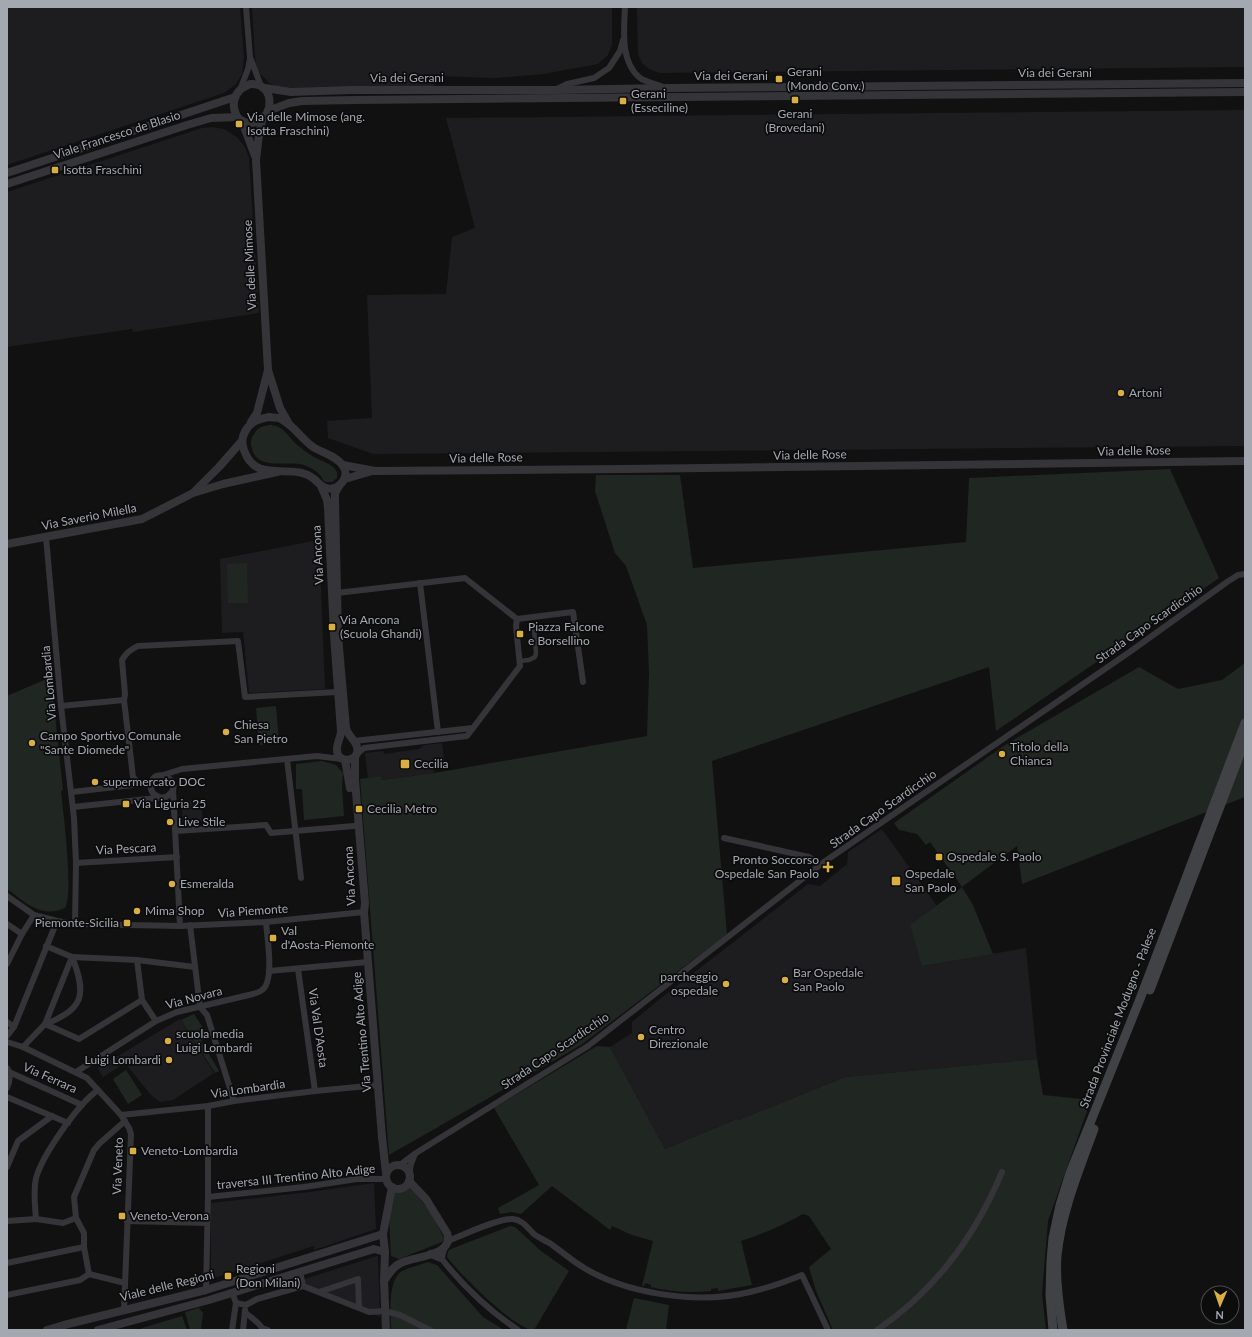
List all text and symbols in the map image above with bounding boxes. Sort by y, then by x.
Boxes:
place label: Gerani (Mondo Conv.) [787,64,864,93]
street label: Via dei Gerani [1018,65,1092,80]
street label: Via dei Gerani [694,68,768,83]
street label: Via dei Gerani [370,70,444,85]
marker: Gerani (Mondo Conv.) [774,74,784,84]
place label: Gerani (Esseciline) [631,86,688,115]
marker: Gerani (Brovedani) [790,95,800,105]
marker: Gerani (Esseciline) [618,96,628,106]
place label: Gerani (Brovedani) [765,106,825,135]
street label: Viale Francesco de Blasio [52,107,182,162]
place label: Via delle Mimose (ang. Isotta Fraschini) [247,109,365,138]
marker: Via delle Mimose (ang. Isotta Fraschini) [234,119,244,129]
place label: Isotta Fraschini [63,162,142,177]
marker: Isotta Fraschini [50,165,60,175]
street label: Via delle Mimose [240,220,259,311]
place label: Artoni [1129,385,1162,400]
marker: Artoni [1116,388,1126,398]
street label: Via delle Rose [1097,442,1171,459]
street label: Via delle Rose [773,446,847,463]
street label: Via delle Rose [449,449,523,466]
street label: Via Saverio Milella [40,500,138,533]
street label: Via Ancona [308,525,327,585]
street label: Strada Capo Scardicchio [1092,581,1205,666]
place label: Via Ancona (Scuola Ghandi) [340,612,422,641]
place label: Piazza Falcone e Borsellino [528,619,604,648]
marker: Via Ancona (Scuola Ghandi) [327,622,337,632]
marker: Piazza Falcone e Borsellino [515,629,525,639]
street label: Via Lombardia [38,645,59,721]
place label: Chiesa San Pietro [234,717,288,746]
marker: Chiesa San Pietro [221,727,231,737]
place label: Campo Sportivo Comunale "Sante Diomede" [40,728,181,757]
marker: Campo Sportivo Comunale "Sante Diomede" [27,738,37,748]
place label: Titolo della Chianca [1010,739,1068,768]
marker: Titolo della Chianca [997,749,1007,759]
place label: Cecilia [414,756,449,771]
marker: Cecilia [399,758,411,770]
street label: Strada Capo Scardicchio [826,766,939,851]
place label: supermercato DOC [103,774,205,789]
marker: supermercato DOC [90,777,100,787]
place label: Via Liguria 25 [134,796,206,811]
marker: Via Liguria 25 [121,799,131,809]
place label: Cecilia Metro [367,801,437,816]
marker: Cecilia Metro [354,804,364,814]
place label: Live Stile [178,814,225,829]
marker: Live Stile [165,817,175,827]
street label: Via Pescara [95,839,157,858]
street label: Via Ancona [340,846,359,906]
place label: Ospedale S. Paolo [947,849,1042,864]
place label: Pronto Soccorso Ospedale San Paolo [715,852,819,881]
marker: Ospedale S. Paolo [934,852,944,862]
marker: Pronto Soccorso Ospedale San Paolo [822,861,834,873]
place label: Ospedale San Paolo [905,866,957,895]
marker: Ospedale San Paolo [890,875,902,887]
place label: Esmeralda [180,876,234,891]
marker: Esmeralda [167,879,177,889]
street label: Via Piemonte [217,901,289,920]
place label: Mima Shop [145,903,205,918]
marker: Mima Shop [132,906,142,916]
place label: Piemonte-Sicilia [35,915,119,930]
marker: Piemonte-Sicilia [122,918,132,928]
place label: Val d'Aosta-Piemonte [281,923,374,952]
street label: Strada Provinciale Modugno - Palese [1076,925,1159,1110]
marker: Val d'Aosta-Piemonte [268,933,278,943]
place label: Bar Ospedale San Paolo [793,965,863,994]
place label: parcheggio ospedale [660,969,718,998]
street label: Via Trentino Alto Adige [349,971,374,1093]
marker: Bar Ospedale San Paolo [780,975,790,985]
marker: parcheggio ospedale [721,979,731,989]
street label: Via Novara [164,983,224,1012]
street label: Via Val D'Aosta [306,987,331,1069]
street label: Strada Capo Scardicchio [498,1009,612,1092]
place label: Centro Direzionale [649,1022,708,1051]
place label: scuola media Luigi Lombardi [176,1026,253,1055]
marker: Centro Direzionale [636,1032,646,1042]
marker: scuola media Luigi Lombardi [163,1036,173,1046]
place label: Luigi Lombardi [85,1052,161,1067]
marker: Luigi Lombardi [164,1055,174,1065]
street label: Via Ferrara [21,1059,80,1096]
street label: Via Lombardia [210,1076,286,1101]
street label: Via Veneto [109,1137,126,1195]
place label: Veneto-Lombardia [141,1143,238,1158]
marker: Veneto-Lombardia [128,1146,138,1156]
street label: traversa III Trentino Alto Adige [216,1161,376,1192]
place label: Veneto-Verona [130,1208,209,1223]
marker: Veneto-Verona [117,1211,127,1221]
place label: Regioni (Don Milani) [236,1261,300,1290]
street label: Viale delle Regioni [118,1267,216,1304]
marker: Regioni (Don Milani) [223,1271,233,1281]
north arrow [1200,1285,1240,1325]
text: N [1215,1309,1224,1322]

